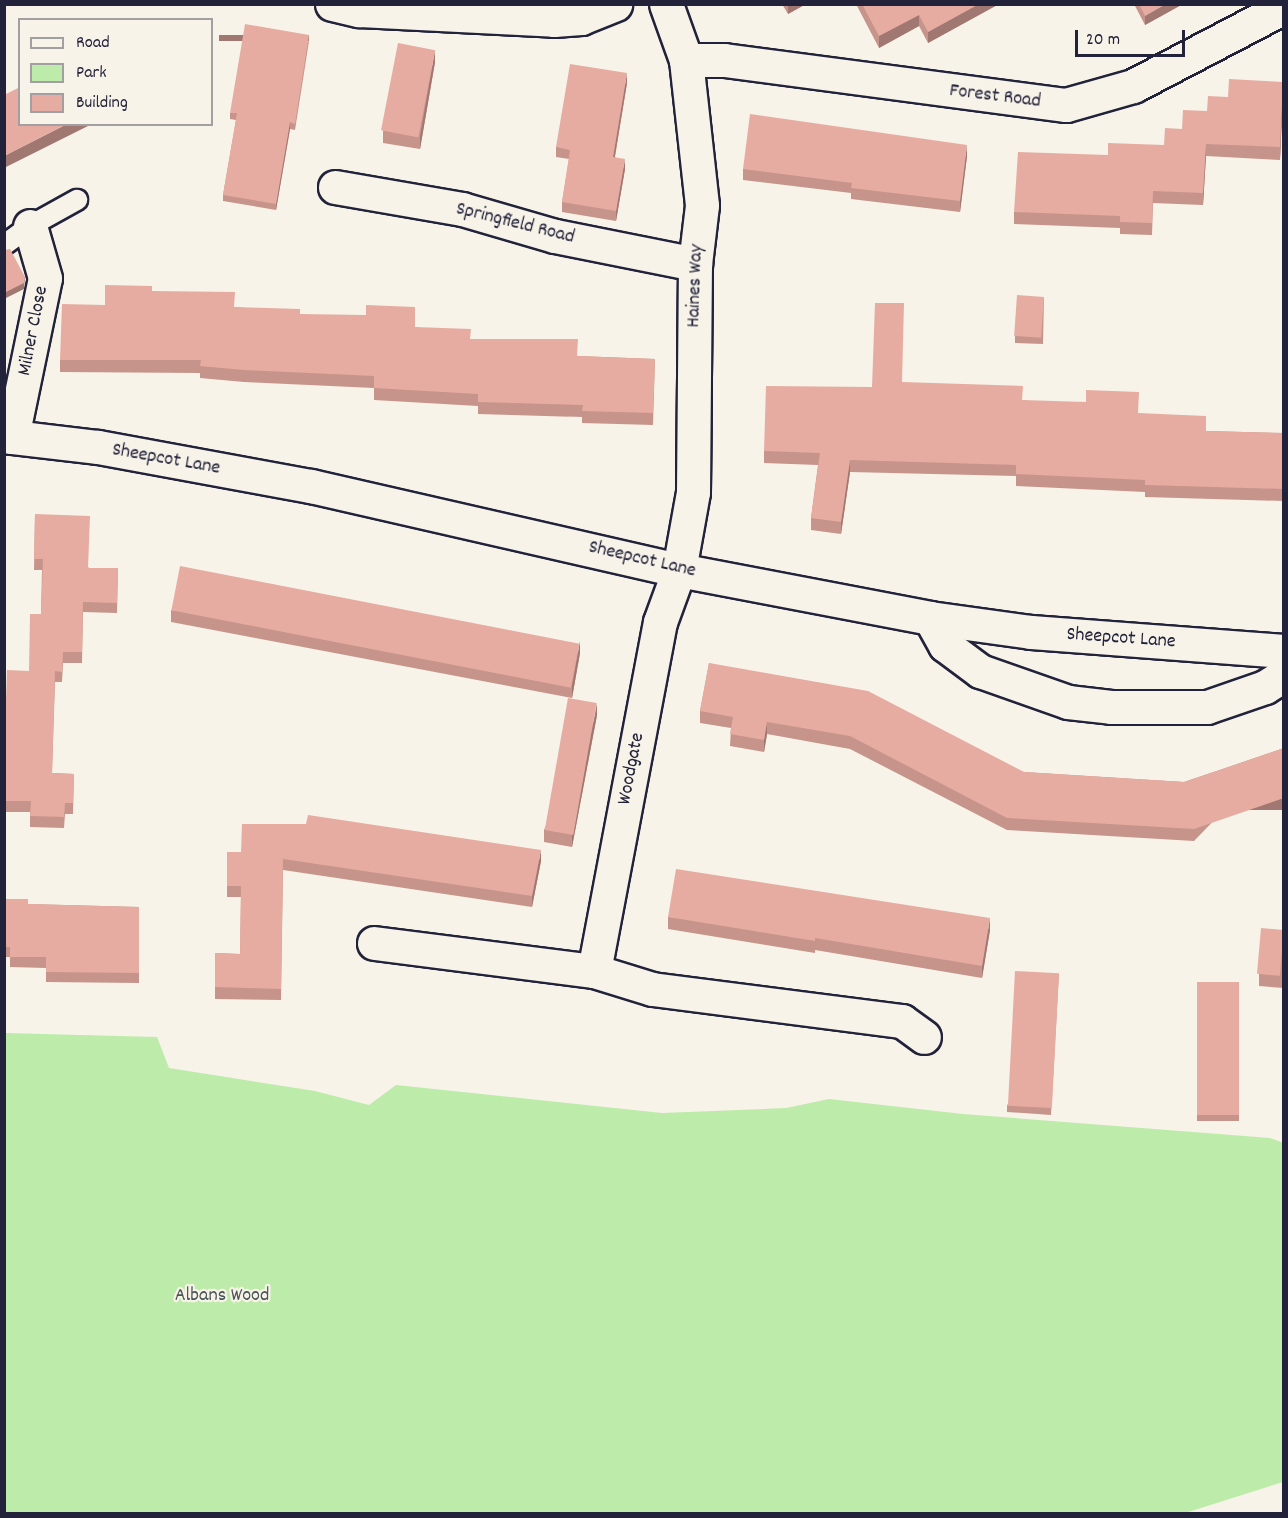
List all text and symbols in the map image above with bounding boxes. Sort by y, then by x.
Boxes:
legend [18,18,213,126]
scale bar [1078,18,1188,56]
text: 20 m [1086,28,1120,53]
text: Road [76,31,110,56]
text: Park [76,61,107,86]
street label: Forest Road [948,79,1042,115]
text: Building [76,91,128,116]
street label: Springfield Road [453,198,577,250]
street label: Haines Way [683,244,709,328]
street label: Milner Close [14,284,54,378]
street label: Sheepcot Lane [110,439,222,481]
street label: Sheepcot Lane [586,536,698,584]
street label: Sheepcot Lane [1066,623,1176,655]
street label: Woodgate [613,731,651,807]
park label: Albans Wood [175,1284,269,1308]

